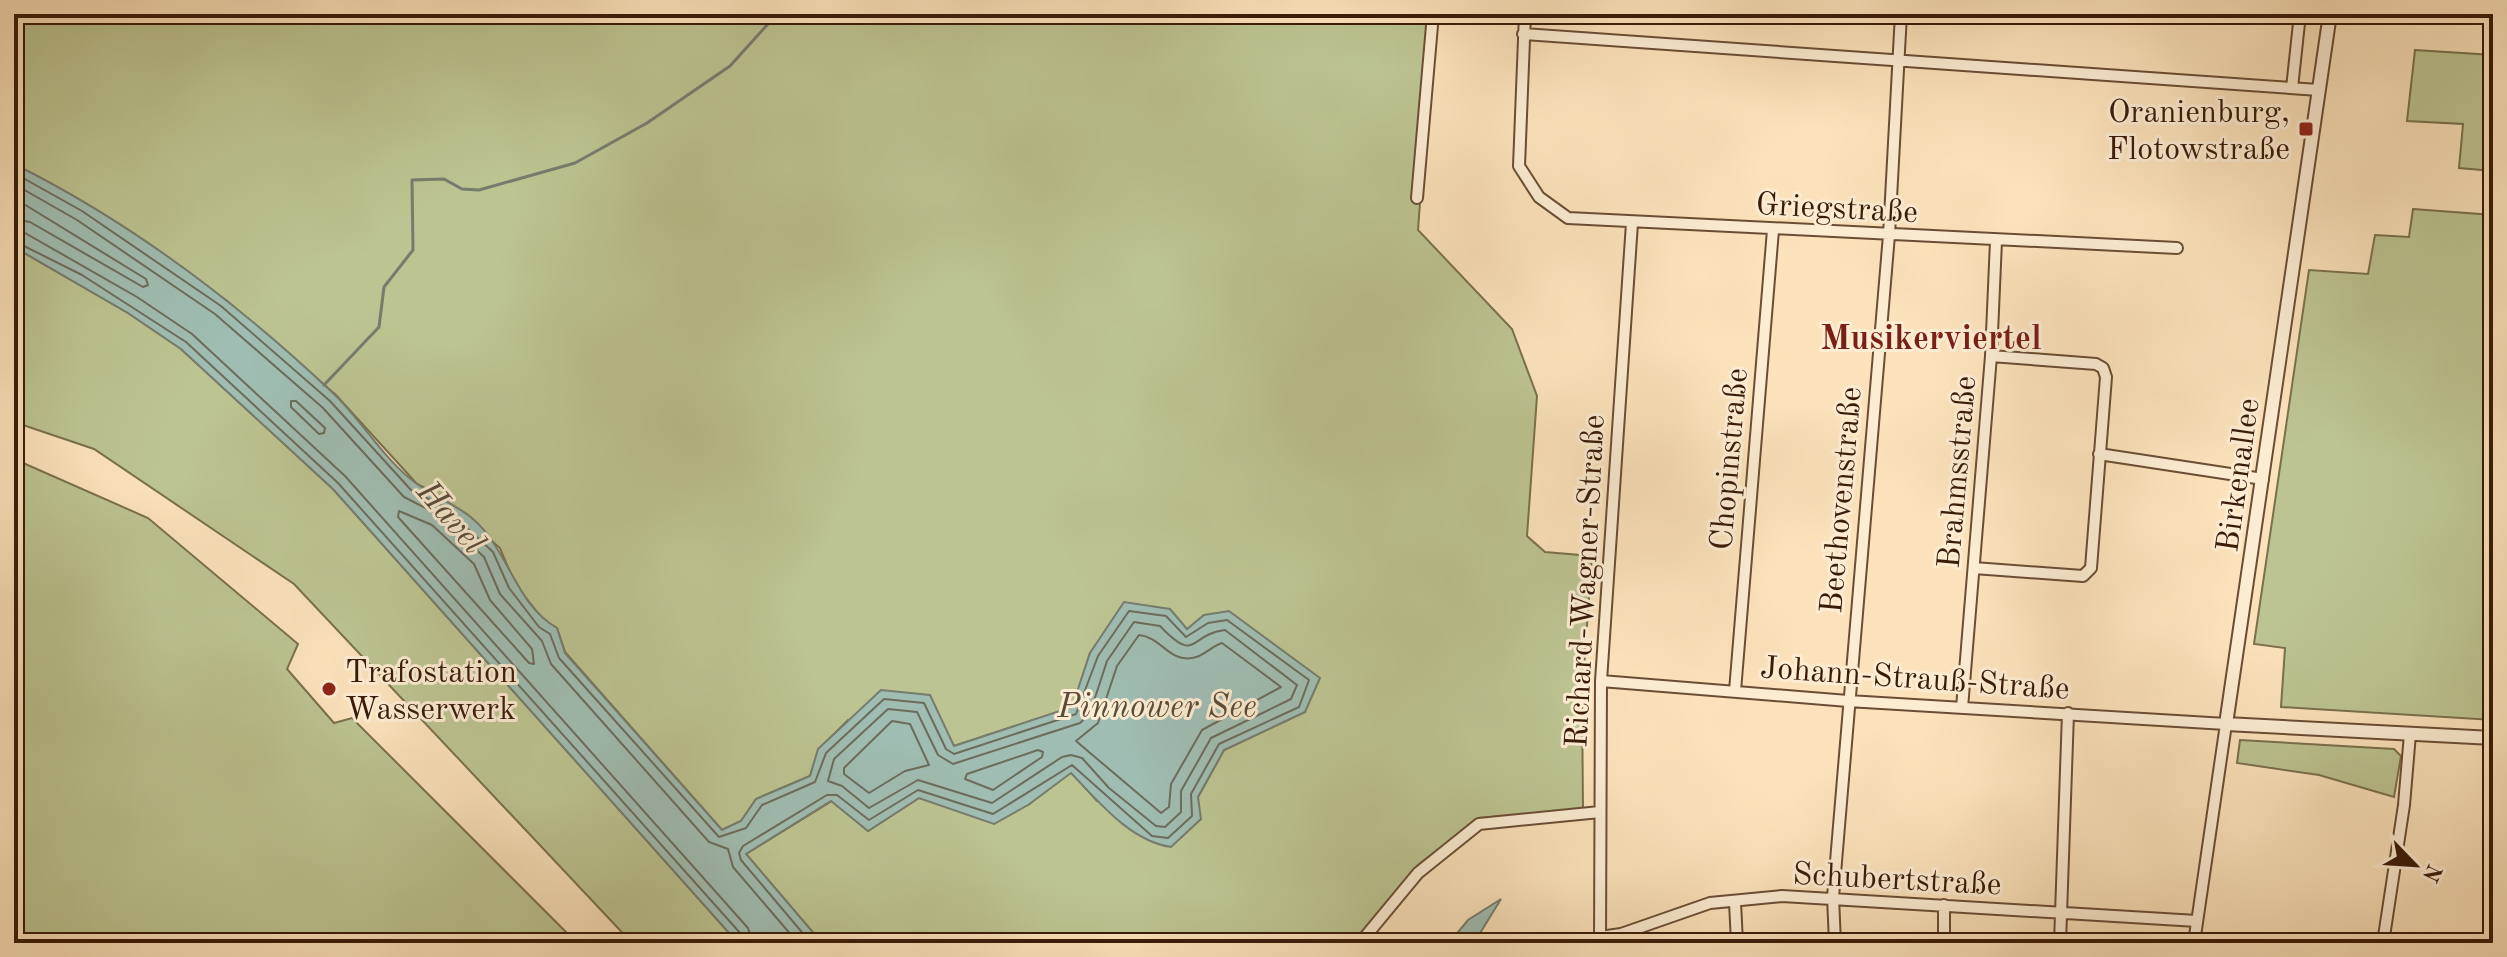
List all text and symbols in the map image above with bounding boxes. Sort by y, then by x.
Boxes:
place label: Oranienburg, Flotowstraße [2107,98,2290,167]
marker: Oranienburg, Flotowstraße [2297,120,2315,138]
street label: Griegstraße [1755,190,1919,230]
district label: Musikerviertel [1820,323,2042,357]
street label: Chopinstraße [1707,367,1755,552]
street label: Brahmsstraße [1935,375,1983,570]
street label: Beethovenstraße [1817,385,1869,615]
street label: Birkenallee [2213,396,2267,554]
street label: Richard-Wagner-Straße [1562,414,1612,749]
water label: Havel [409,474,490,561]
street label: Johann-Strauß-Straße [1759,653,2071,707]
place label: Trafostation Wasserwerk [345,658,517,727]
marker: Trafostation Wasserwerk [320,680,338,698]
water label: Pinnower See [1056,691,1257,725]
north arrow [2375,825,2455,905]
street label: Schubertstraße [1792,860,2002,902]
text: N [2418,860,2445,885]

